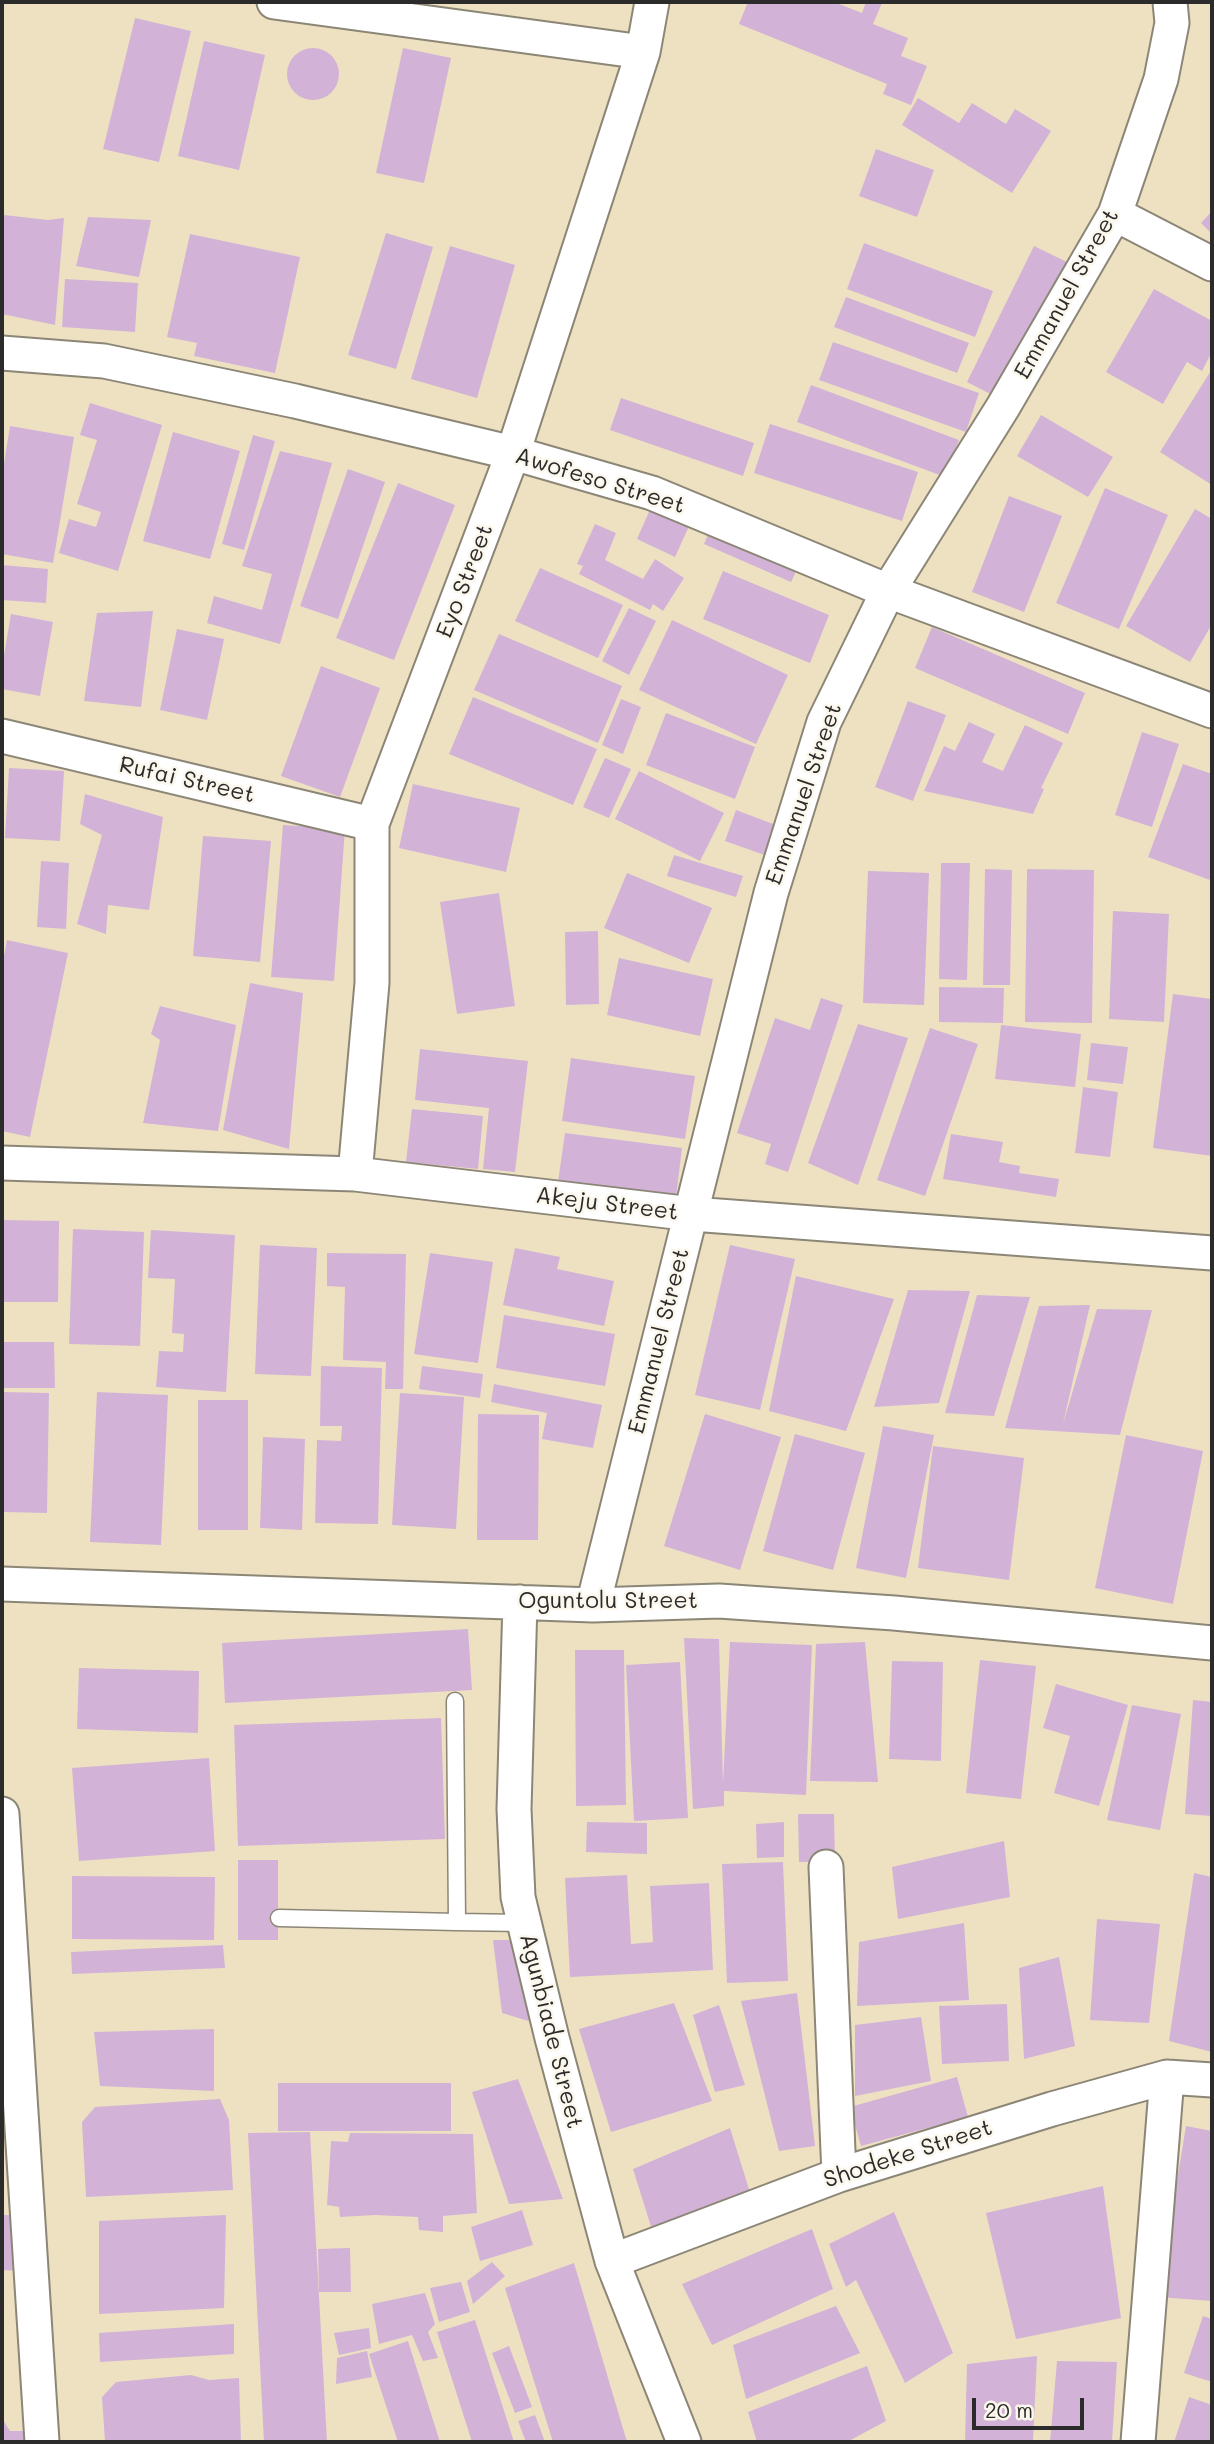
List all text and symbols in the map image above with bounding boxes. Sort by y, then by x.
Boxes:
street label: Emmanuel Street [1009,204,1125,384]
street label: Awofeso Street [512,442,688,520]
street label: Eyo Street [431,520,499,642]
street label: Emmanuel Street [760,700,848,888]
street label: Rufai Street [117,751,257,809]
street label: Akeju Street [534,1182,680,1226]
street label: Emmanuel Street [623,1245,695,1437]
street label: Oguntolu Street [518,1587,698,1615]
street label: Agunbiade Street [513,1931,589,2131]
street label: Shodeke Street [820,2114,996,2194]
scale bar [976,2384,1088,2428]
text: 20 m [985,2396,1033,2423]

